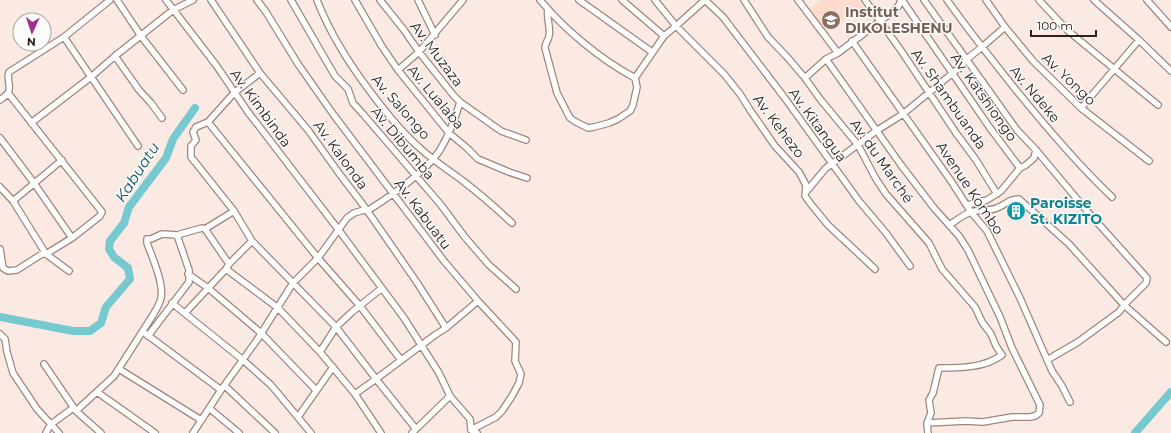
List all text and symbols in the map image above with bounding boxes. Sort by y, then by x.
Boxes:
place label: Institut DIKOLESHENU [845,3,953,37]
school or university icon: Institut DIKOLESHENU [820,9,842,31]
north arrow [12,12,52,52]
scale bar [1031,12,1096,38]
street label: Av. Muzaza [407,18,467,90]
text: 100 m [1037,18,1073,33]
text: N [27,35,36,49]
street label: Av. Shambuanda [907,45,991,153]
street label: Av. Katshiongo [947,49,1021,145]
street label: Av. Yongo [1038,49,1100,109]
street label: Av. Lualaba [404,61,468,133]
street label: Av. Ndeke [1006,62,1064,126]
street label: Av. Kimbinda [227,65,295,151]
street label: Av. Salongo [368,71,434,144]
street label: Av. Kitangua [785,84,851,166]
street label: Av. Kehezo [749,91,809,162]
street label: Av. Dibumba [367,103,439,183]
street label: Av. du Marché [846,115,918,207]
street label: Av. Kalonda [310,117,372,193]
street label: Avenue Kombo [932,138,1008,238]
water label: Kabuatu [111,139,163,205]
street label: Av. Kabuatu [391,175,455,253]
place label: Paroisse St. KIZITO [1030,194,1102,228]
building icon: Paroisse St. KIZITO [1005,200,1027,222]

